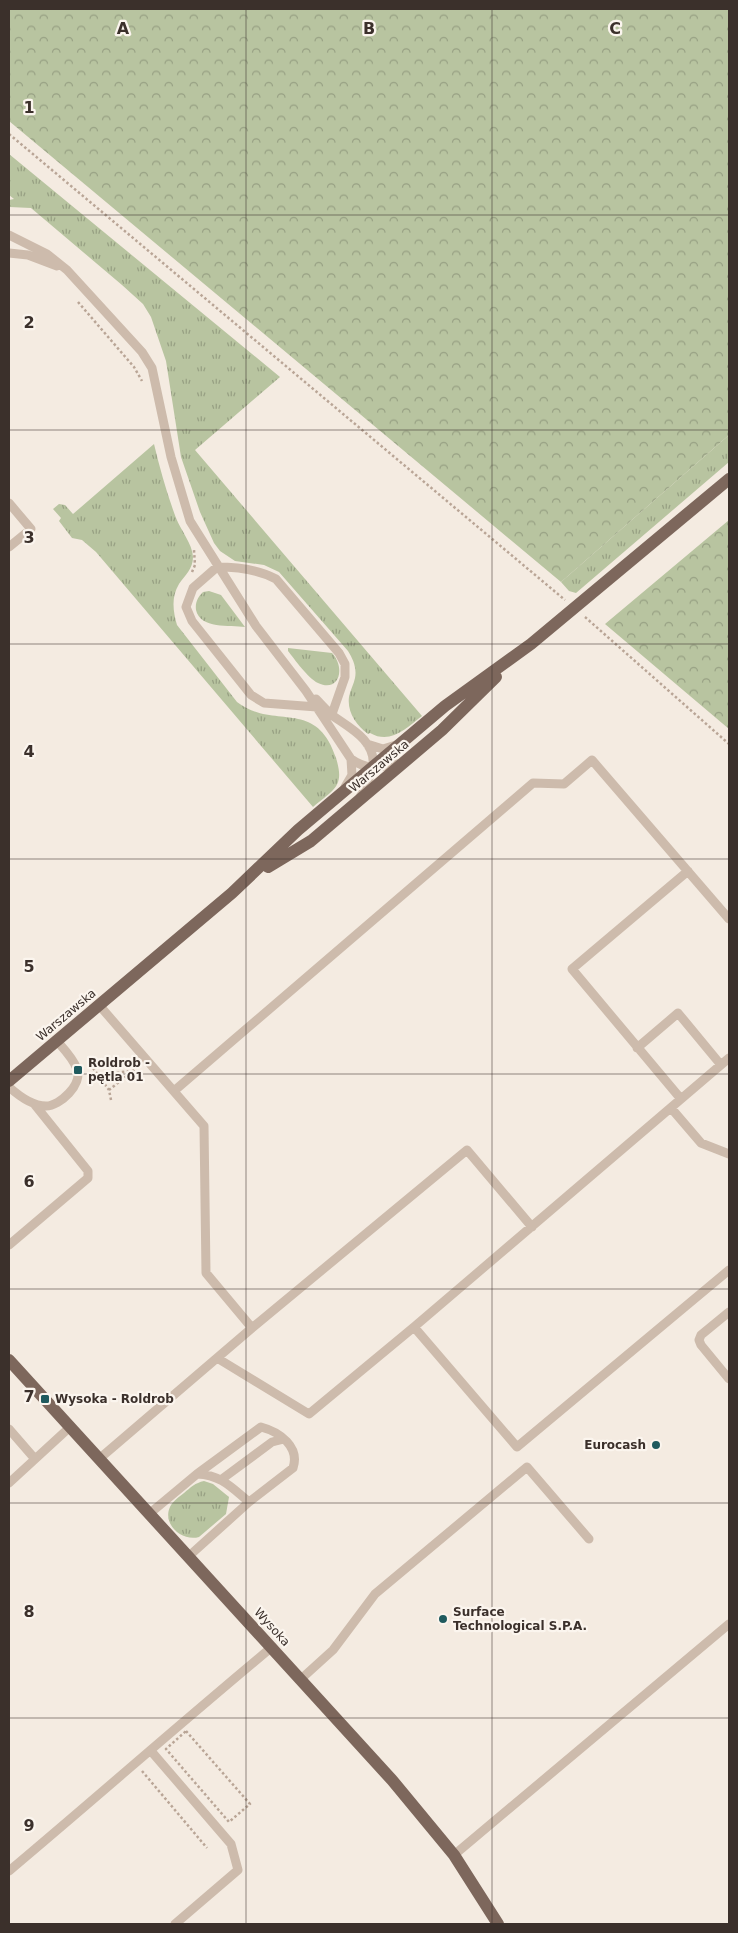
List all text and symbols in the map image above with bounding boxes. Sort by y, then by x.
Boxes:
text: A [117,19,130,38]
text: B [363,19,375,38]
text: C [609,19,621,38]
text: 1 [23,98,35,117]
text: 2 [23,313,35,332]
text: 3 [23,528,35,547]
street label: Warszawska [346,737,412,795]
text: 4 [23,742,35,761]
text: 5 [23,957,35,976]
street label: Warszawska [33,986,99,1044]
place label: Roldrob - pętla 01 [88,1056,150,1084]
marker: Roldrob - pętla 01 [72,1064,84,1076]
text: 6 [23,1172,35,1191]
text: 7 [23,1387,35,1406]
place label: Wysoka - Roldrob [55,1392,174,1406]
marker: Wysoka - Roldrob [39,1393,51,1405]
place label: Eurocash [584,1438,646,1452]
marker: Eurocash [650,1439,662,1451]
text: 8 [23,1602,35,1621]
street label: Wysoka [251,1605,293,1649]
place label: Surface Technological S.P.A. [453,1605,587,1633]
marker: Surface Technological S.P.A. [437,1613,449,1625]
text: 9 [23,1816,35,1835]

